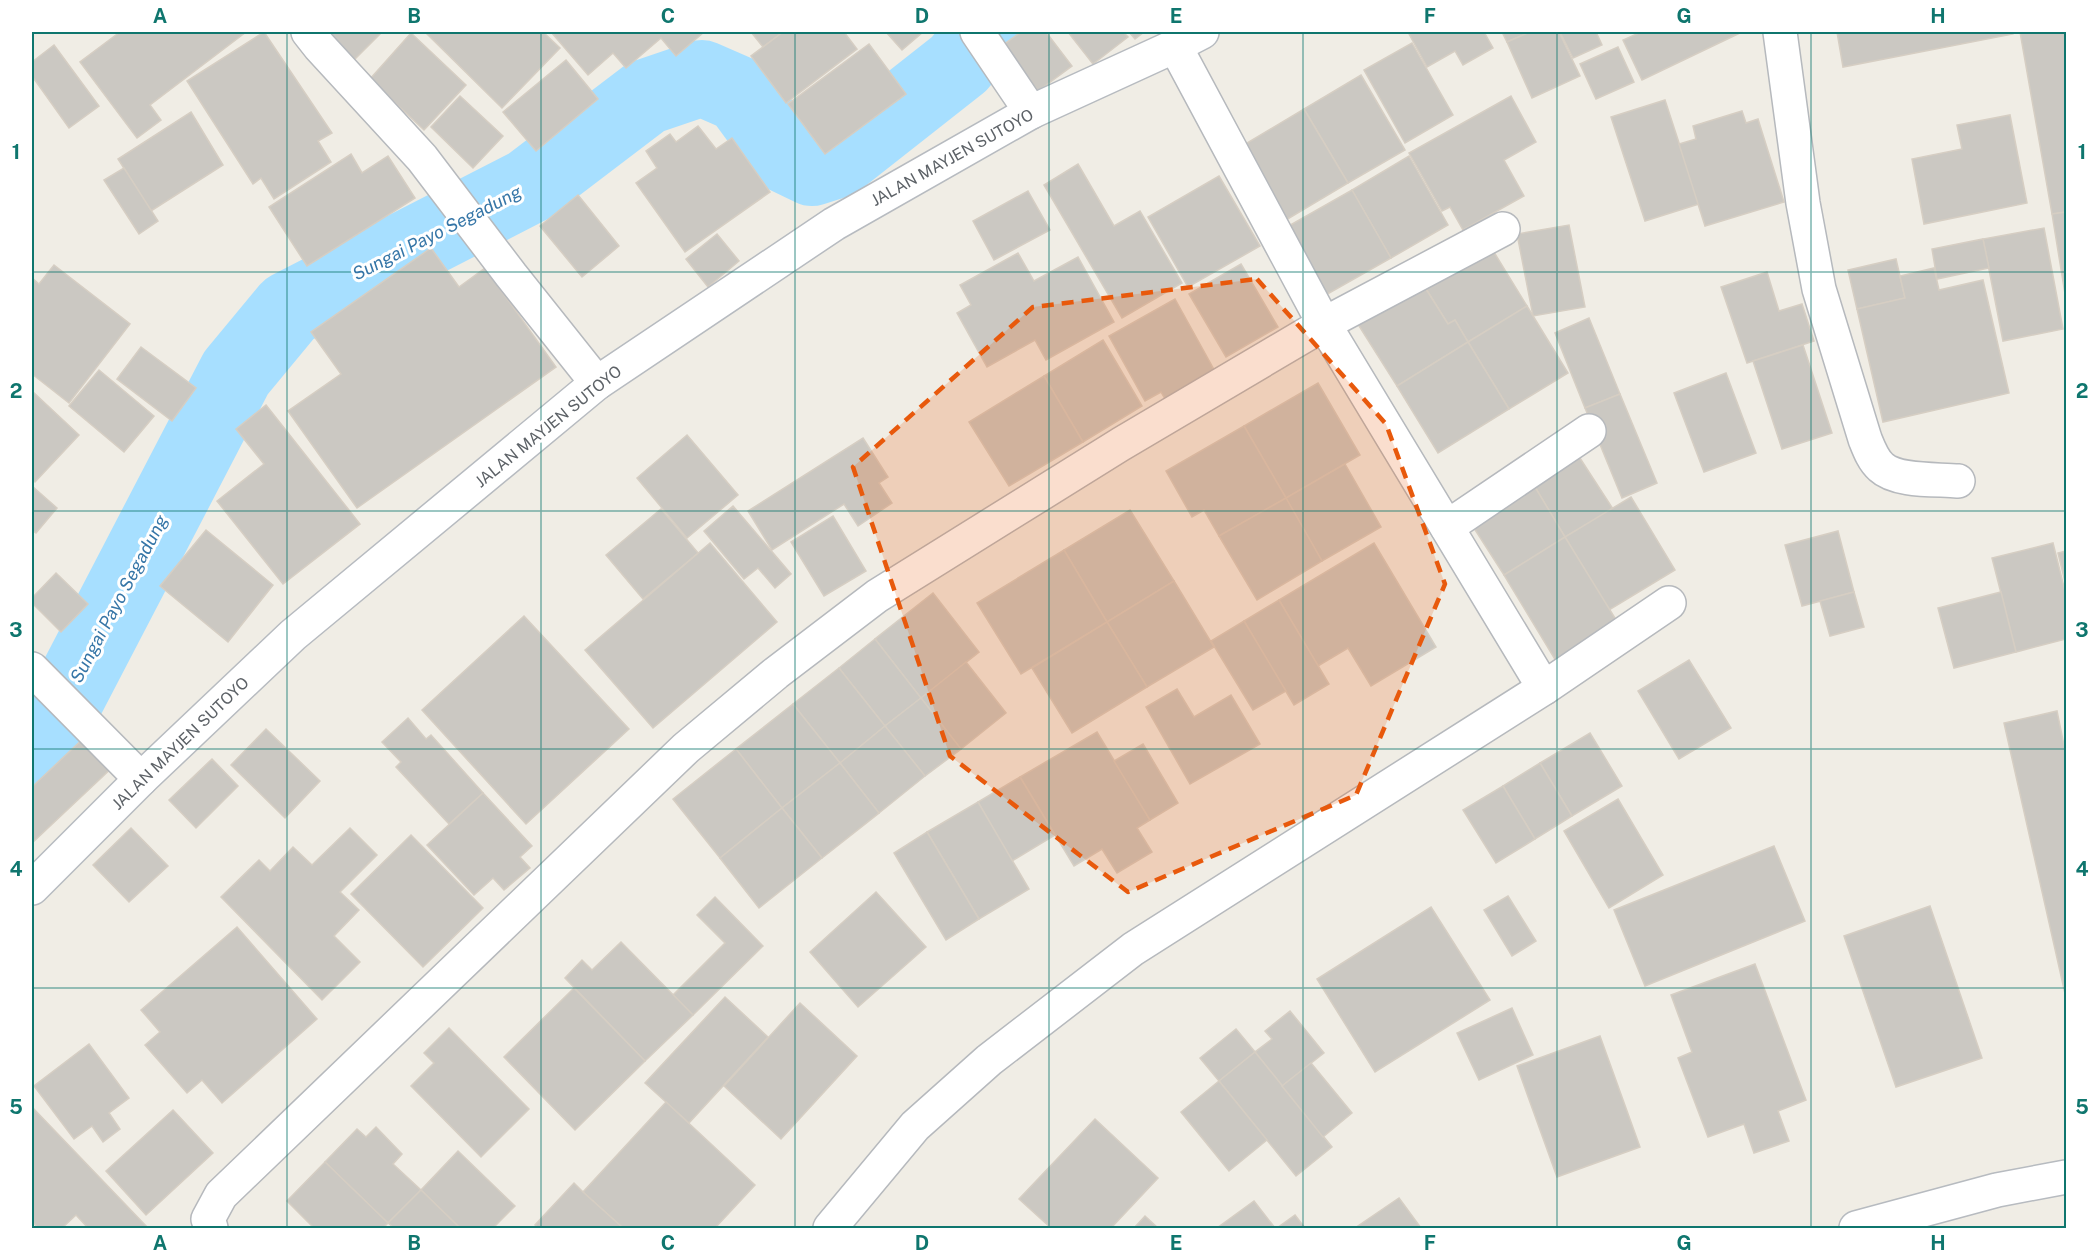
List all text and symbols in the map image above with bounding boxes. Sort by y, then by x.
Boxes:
text: A [153,4,167,28]
text: B [407,4,421,28]
text: C [661,4,675,28]
text: D [915,4,929,28]
text: E [1170,4,1182,28]
text: F [1424,4,1436,28]
text: G [1676,4,1692,28]
text: H [1930,4,1946,28]
street label: JALAN MAYJEN SUTOYO [868,105,1037,210]
text: 1 [12,140,20,164]
text: 1 [2078,140,2086,164]
water label: Sungai Payo Segadung [349,181,525,284]
street label: JALAN MAYJEN SUTOYO [471,362,625,491]
text: 2 [10,379,22,403]
text: 2 [2076,379,2088,403]
water label: Sungai Payo Segadung [65,511,172,686]
text: 3 [9,618,23,642]
text: 3 [2075,618,2089,642]
street label: JALAN MAYJEN SUTOYO [108,673,253,814]
text: 4 [9,857,23,881]
text: 4 [2075,857,2089,881]
text: 5 [9,1095,23,1119]
text: 5 [2075,1095,2089,1119]
text: A [153,1231,167,1255]
text: B [407,1231,421,1255]
text: C [661,1231,675,1255]
text: D [915,1231,929,1255]
text: E [1170,1231,1182,1255]
text: F [1424,1231,1436,1255]
text: G [1676,1231,1692,1255]
text: H [1930,1231,1946,1255]

